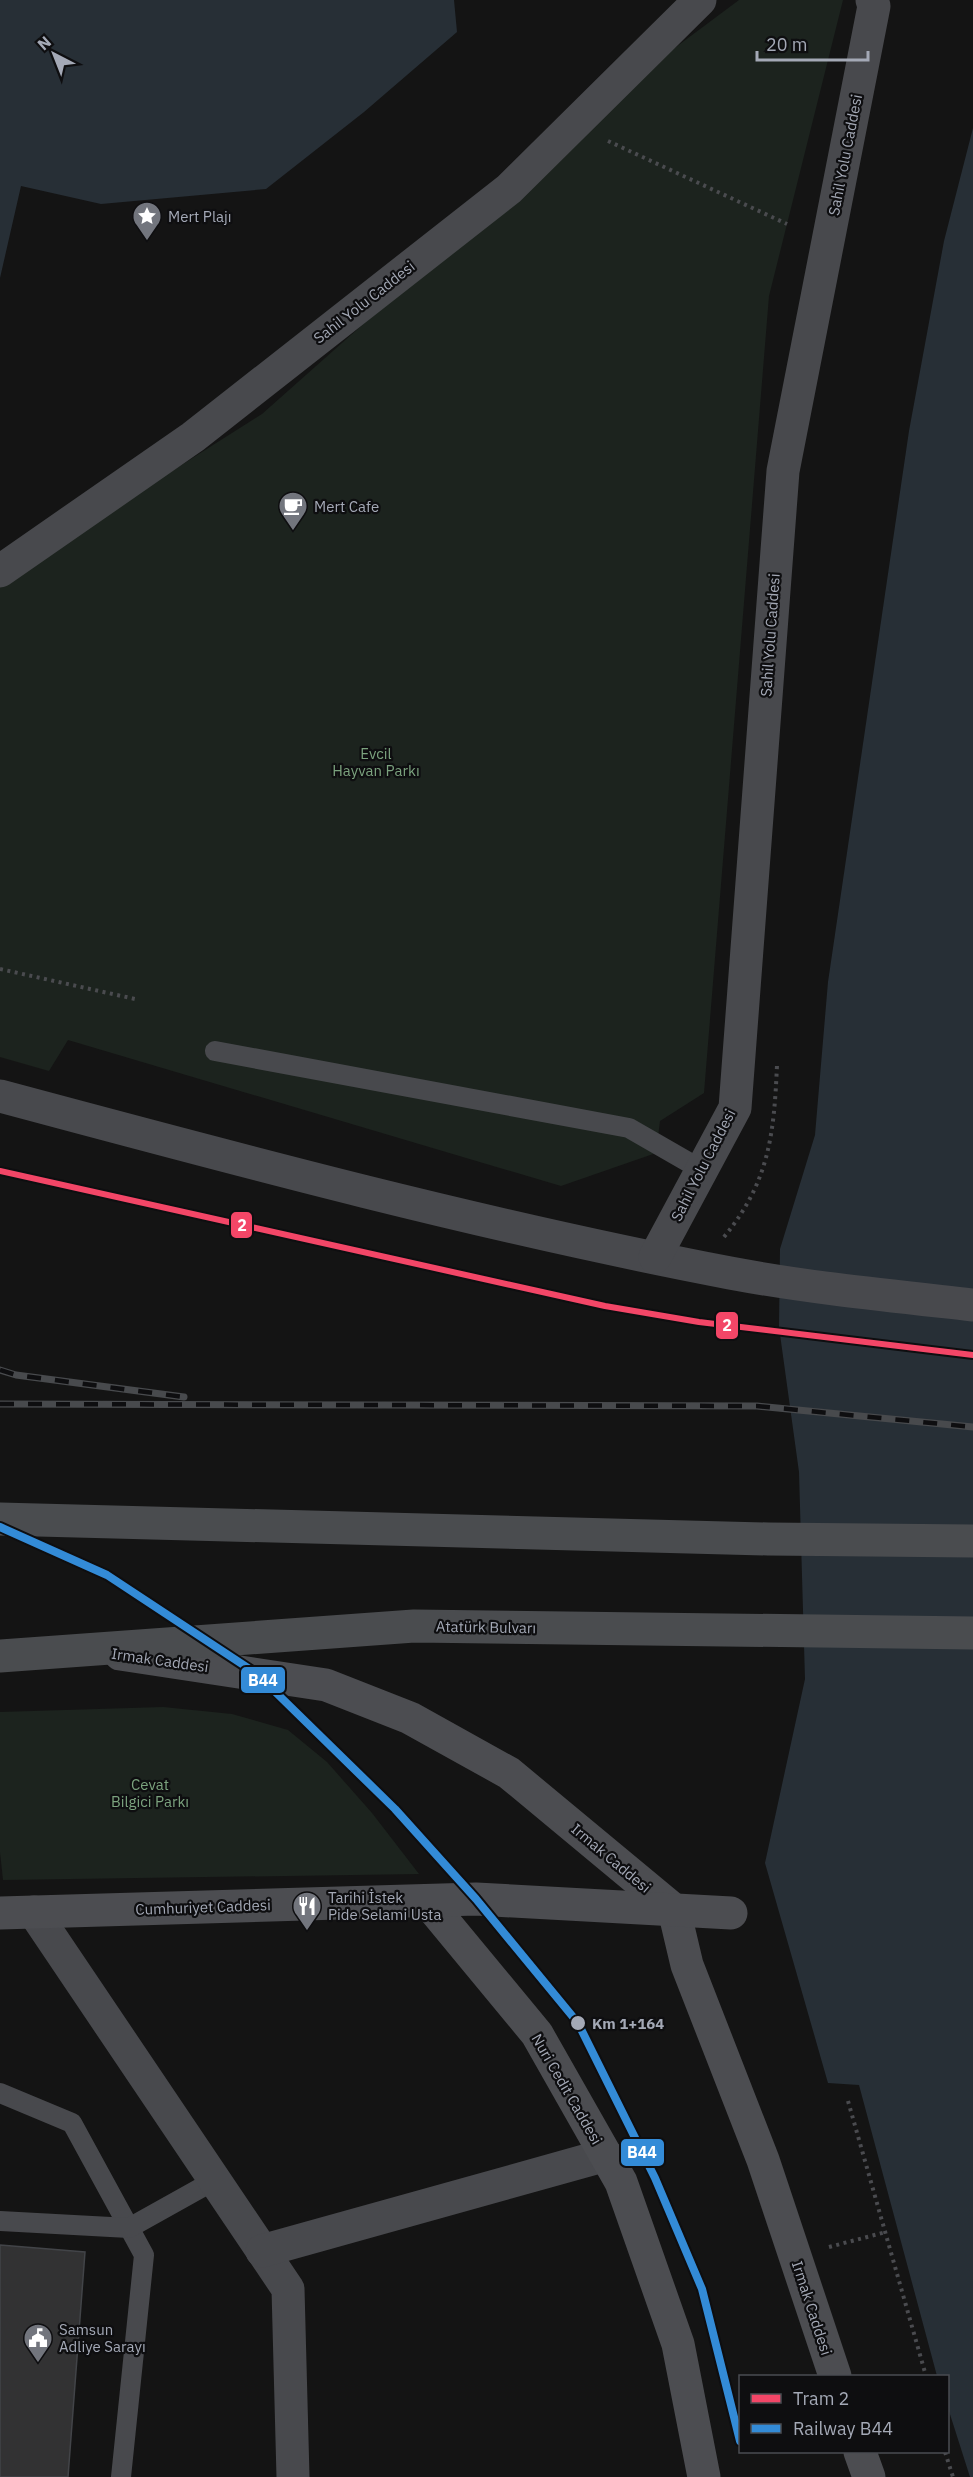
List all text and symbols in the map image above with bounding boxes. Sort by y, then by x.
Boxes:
north arrow [24,24,84,84]
scale bar [757,24,868,62]
text: N [33,32,55,54]
text: 20 m [766,33,808,56]
street label: Sahil Yolu Caddesi [824,93,866,217]
place icon: Mert Plajı [131,200,163,242]
place label: Mert Plajı [168,207,231,226]
street label: Sahil Yolu Caddesi [310,257,418,347]
cafe icon: Mert Cafe [277,490,309,532]
place label: Mert Cafe [314,497,379,516]
street label: Sahil Yolu Caddesi [756,573,784,697]
park label: Evcil Hayvan Parkı [332,744,420,780]
street label: Sahil Yolu Caddesi [667,1106,739,1224]
line badge: 2 [230,1211,253,1239]
text: 2 [237,1215,247,1235]
line badge: 2 [715,1311,739,1340]
text: 2 [722,1315,732,1335]
street label: Atatürk Bulvarı [436,1617,536,1637]
street label: Irmak Caddesi [110,1644,210,1676]
line badge: B44 [240,1666,286,1694]
text: B44 [248,1670,278,1690]
park label: Cevat Bilgici Parkı [111,1775,189,1811]
street label: Irmak Caddesi [567,1819,655,1897]
place label: Tarihi İstek Pide Selami Usta [328,1888,441,1924]
restaurant icon: Tarihi İstek Pide Selami Usta [291,1890,323,1932]
street label: Cumhuriyet Caddesi [135,1895,271,1919]
marker: Km 1+164 [569,2014,587,2032]
place label: Km 1+164 [592,2014,664,2033]
street label: Nuri Cedit Caddesi [528,2030,606,2148]
line badge: B44 [620,2138,665,2167]
text: B44 [627,2142,657,2162]
street label: Irmak Caddesi [788,2258,836,2358]
place label: Samsun Adliye Sarayı [59,2320,146,2356]
public building icon: Samsun Adliye Sarayı [22,2322,54,2364]
legend [739,2375,949,2453]
text: Tram 2 [793,2387,849,2410]
text: Railway B44 [793,2417,893,2440]

